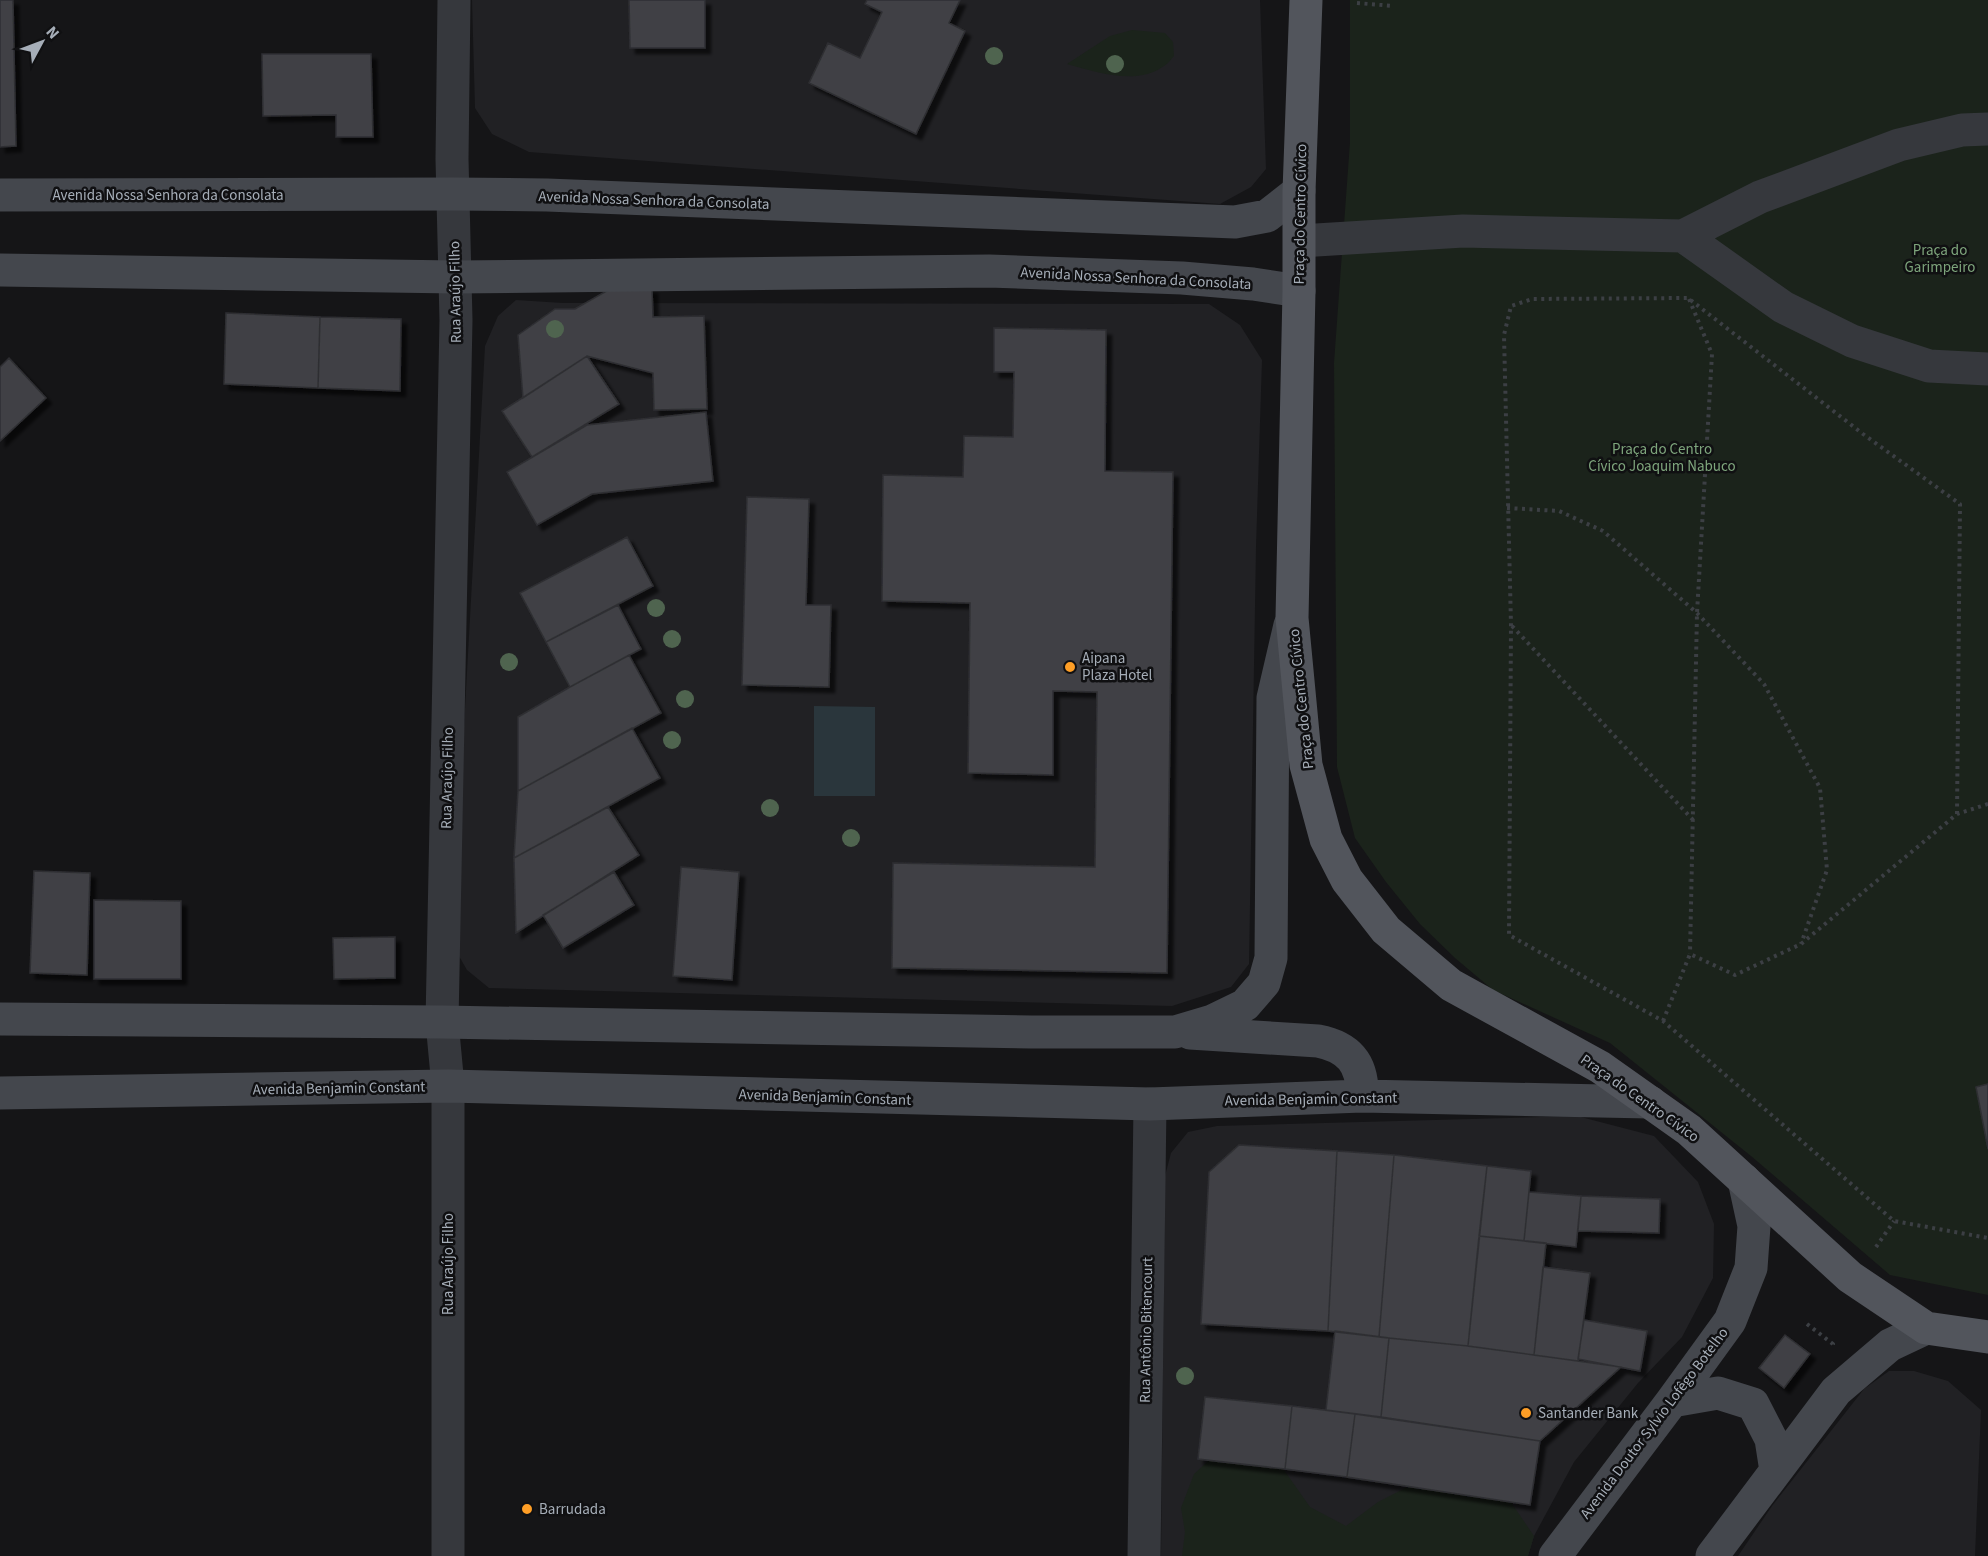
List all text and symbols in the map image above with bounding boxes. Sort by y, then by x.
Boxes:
north arrow [12,12,72,72]
text: N [41,22,64,44]
street label: Praça do Centro Cívico [1289,143,1312,285]
street label: Avenida Nossa Senhora da Consolata [52,185,284,206]
street label: Avenida Nossa Senhora da Consolata [538,186,770,215]
park label: Praça do Garimpeiro [1905,240,1975,278]
street label: Rua Araújo Filho [444,241,467,343]
street label: Avenida Nossa Senhora da Consolata [1020,262,1252,295]
park label: Praça do Centro Cívico Joaquim Nabuco [1588,439,1736,477]
street label: Praça do Centro Cívico [1284,628,1319,770]
place label: Aipana Plaza Hotel [1082,648,1152,686]
marker: Aipana Plaza Hotel [1063,660,1077,674]
street label: Rua Araújo Filho [436,727,459,829]
street label: Praça do Centro Cívico [1576,1049,1703,1147]
street label: Avenida Benjamin Constant [252,1076,426,1101]
street label: Avenida Benjamin Constant [738,1084,912,1111]
street label: Avenida Benjamin Constant [1224,1087,1398,1112]
street label: Rua Araújo Filho [438,1213,459,1315]
street label: Rua Antônio Bitencourt [1135,1257,1158,1403]
street label: Avenida Doutor Sylvio Lofêgo Botelho [1575,1323,1733,1523]
place label: Santander Bank [1538,1403,1639,1424]
marker: Santander Bank [1519,1406,1533,1420]
place label: Barrudada [539,1499,606,1520]
marker: Barrudada [520,1502,534,1516]

